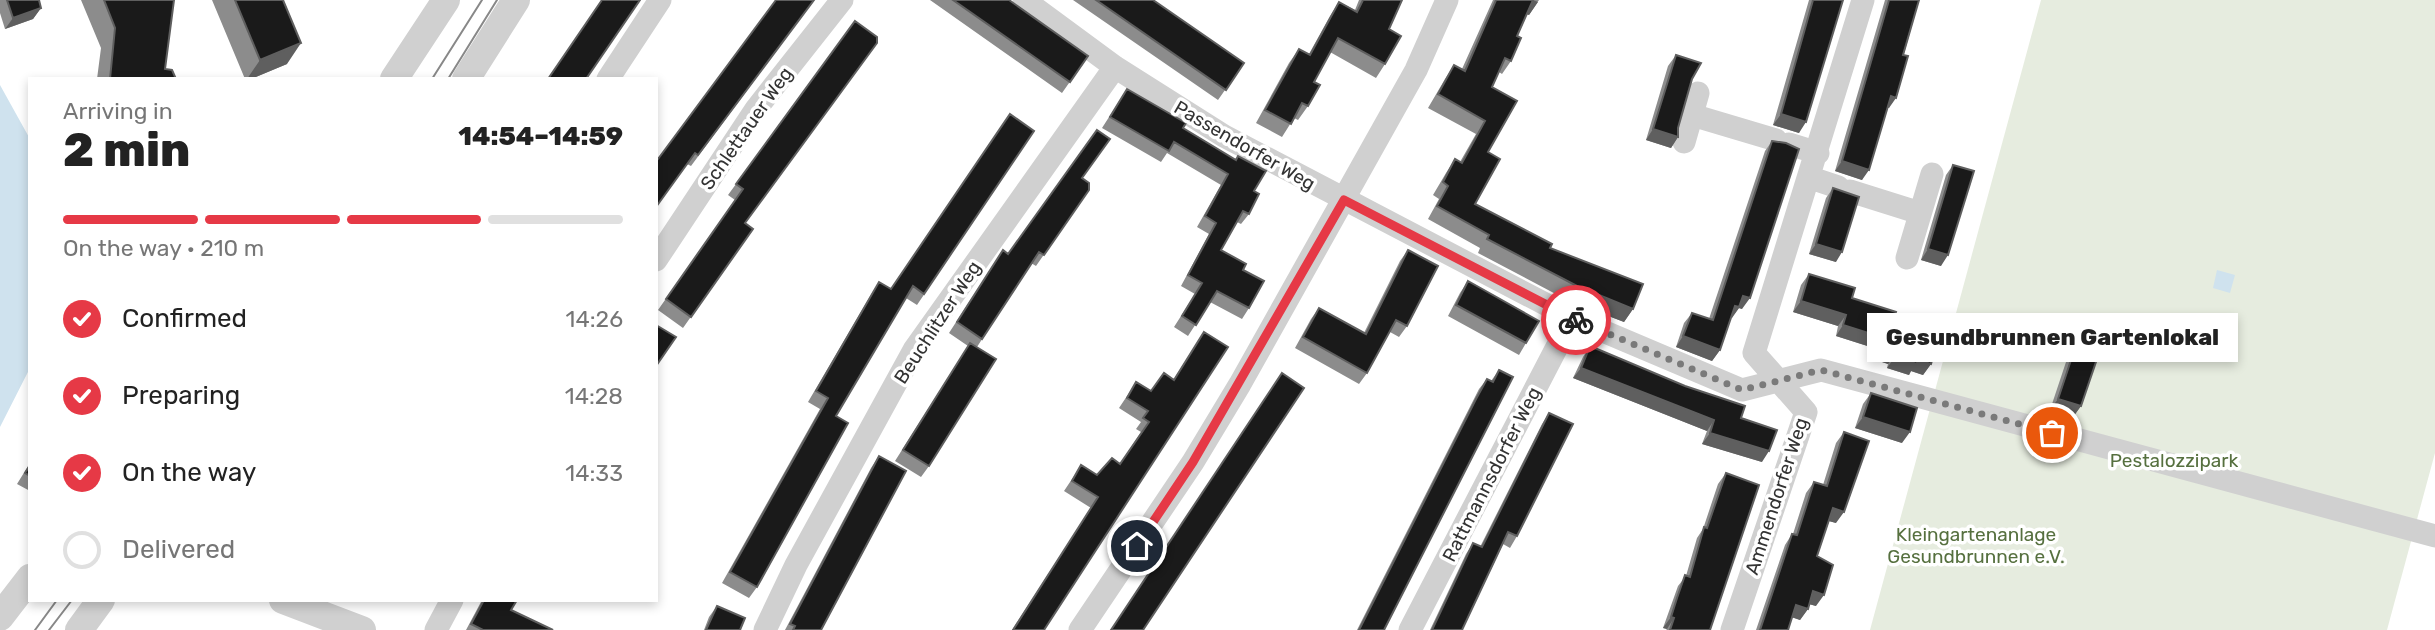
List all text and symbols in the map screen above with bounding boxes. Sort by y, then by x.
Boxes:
street label: Schlettauer Weg [696,63,797,194]
street label: Passendorfer Weg [1170,96,1319,195]
text: Arriving in [63,97,173,125]
text: 14:54–14:59 [458,121,623,152]
text: 2 min [63,123,190,178]
text: On the way · 210 m [63,234,264,262]
street label: Beuchlitzer Weg [889,257,986,388]
courier [1541,285,1611,355]
icon: check [63,300,101,338]
icon: bike [1557,301,1595,339]
text: Confirmed [122,303,247,334]
text: 14:26 [566,305,623,333]
callout: Gesundbrunnen Gartenlokal [1867,314,2238,363]
text: Gesundbrunnen Gartenlokal [1886,323,2219,351]
icon: check [63,377,101,415]
text: Preparing [122,380,240,411]
text: 14:28 [565,382,623,410]
street label: Rattmannsdorfer Weg [1437,383,1545,565]
pin [2022,403,2082,463]
icon: bag [2033,414,2071,452]
street label: Ammendorfer Weg [1740,415,1813,578]
park label: Pestalozzipark [2110,449,2238,472]
icon: check [63,454,101,492]
text: On the way [122,457,256,488]
text: 14:33 [565,459,623,487]
pin [1107,516,1167,576]
park label: Kleingartenanlage Gesundbrunnen e.V. [1887,523,2065,568]
icon: home [1118,527,1156,565]
text: Delivered [122,534,235,565]

